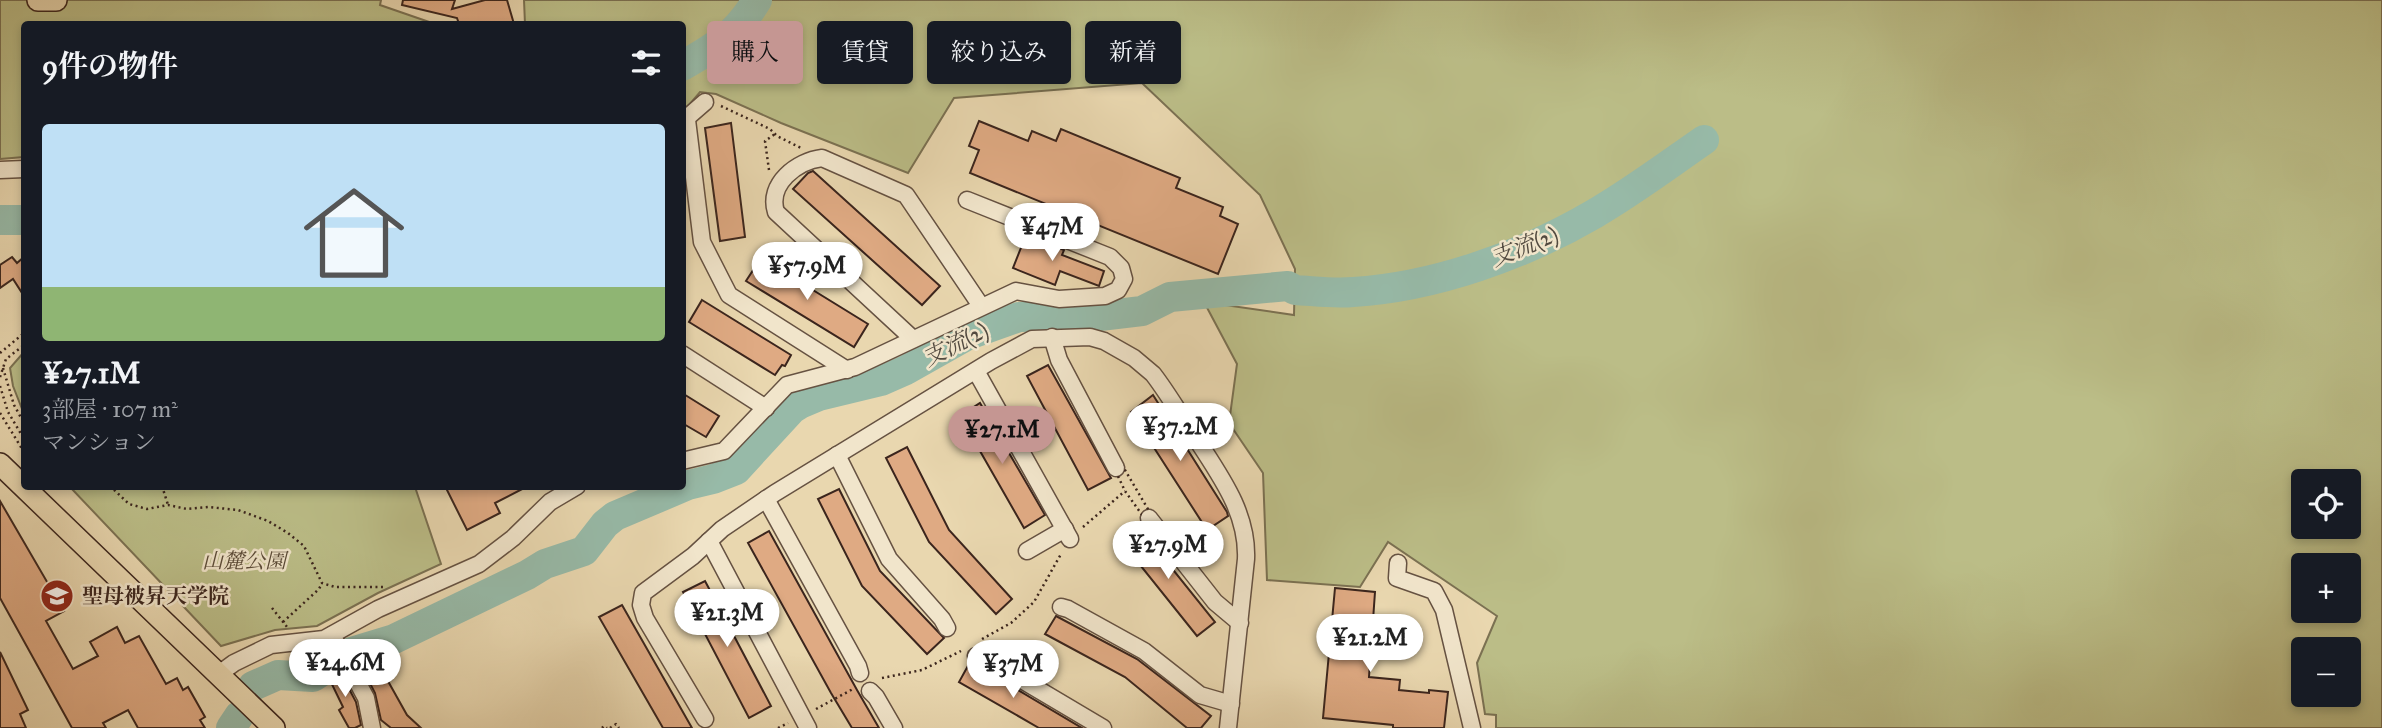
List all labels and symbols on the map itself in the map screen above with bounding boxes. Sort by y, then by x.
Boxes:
pin: ¥47M [1011,204,1093,263]
water label: 支流(2) [1486,220,1562,273]
pin: ¥57.9M [750,243,864,302]
water label: 支流(2) [917,316,993,373]
pin: ¥37.2M [1123,404,1237,463]
pin: ¥27.1M [945,406,1059,466]
pin: ¥27.9M [1111,522,1225,581]
park label: 山麓公園 [202,548,289,574]
school or university icon: 聖母被昇天学院 [38,577,76,615]
place label: 聖母被昇天学院 [82,583,229,609]
pin: ¥21.3M [670,590,784,649]
pin: ¥21.2M [1313,614,1427,674]
pin: ¥24.6M [288,640,402,699]
pin: ¥37M [972,640,1054,700]

